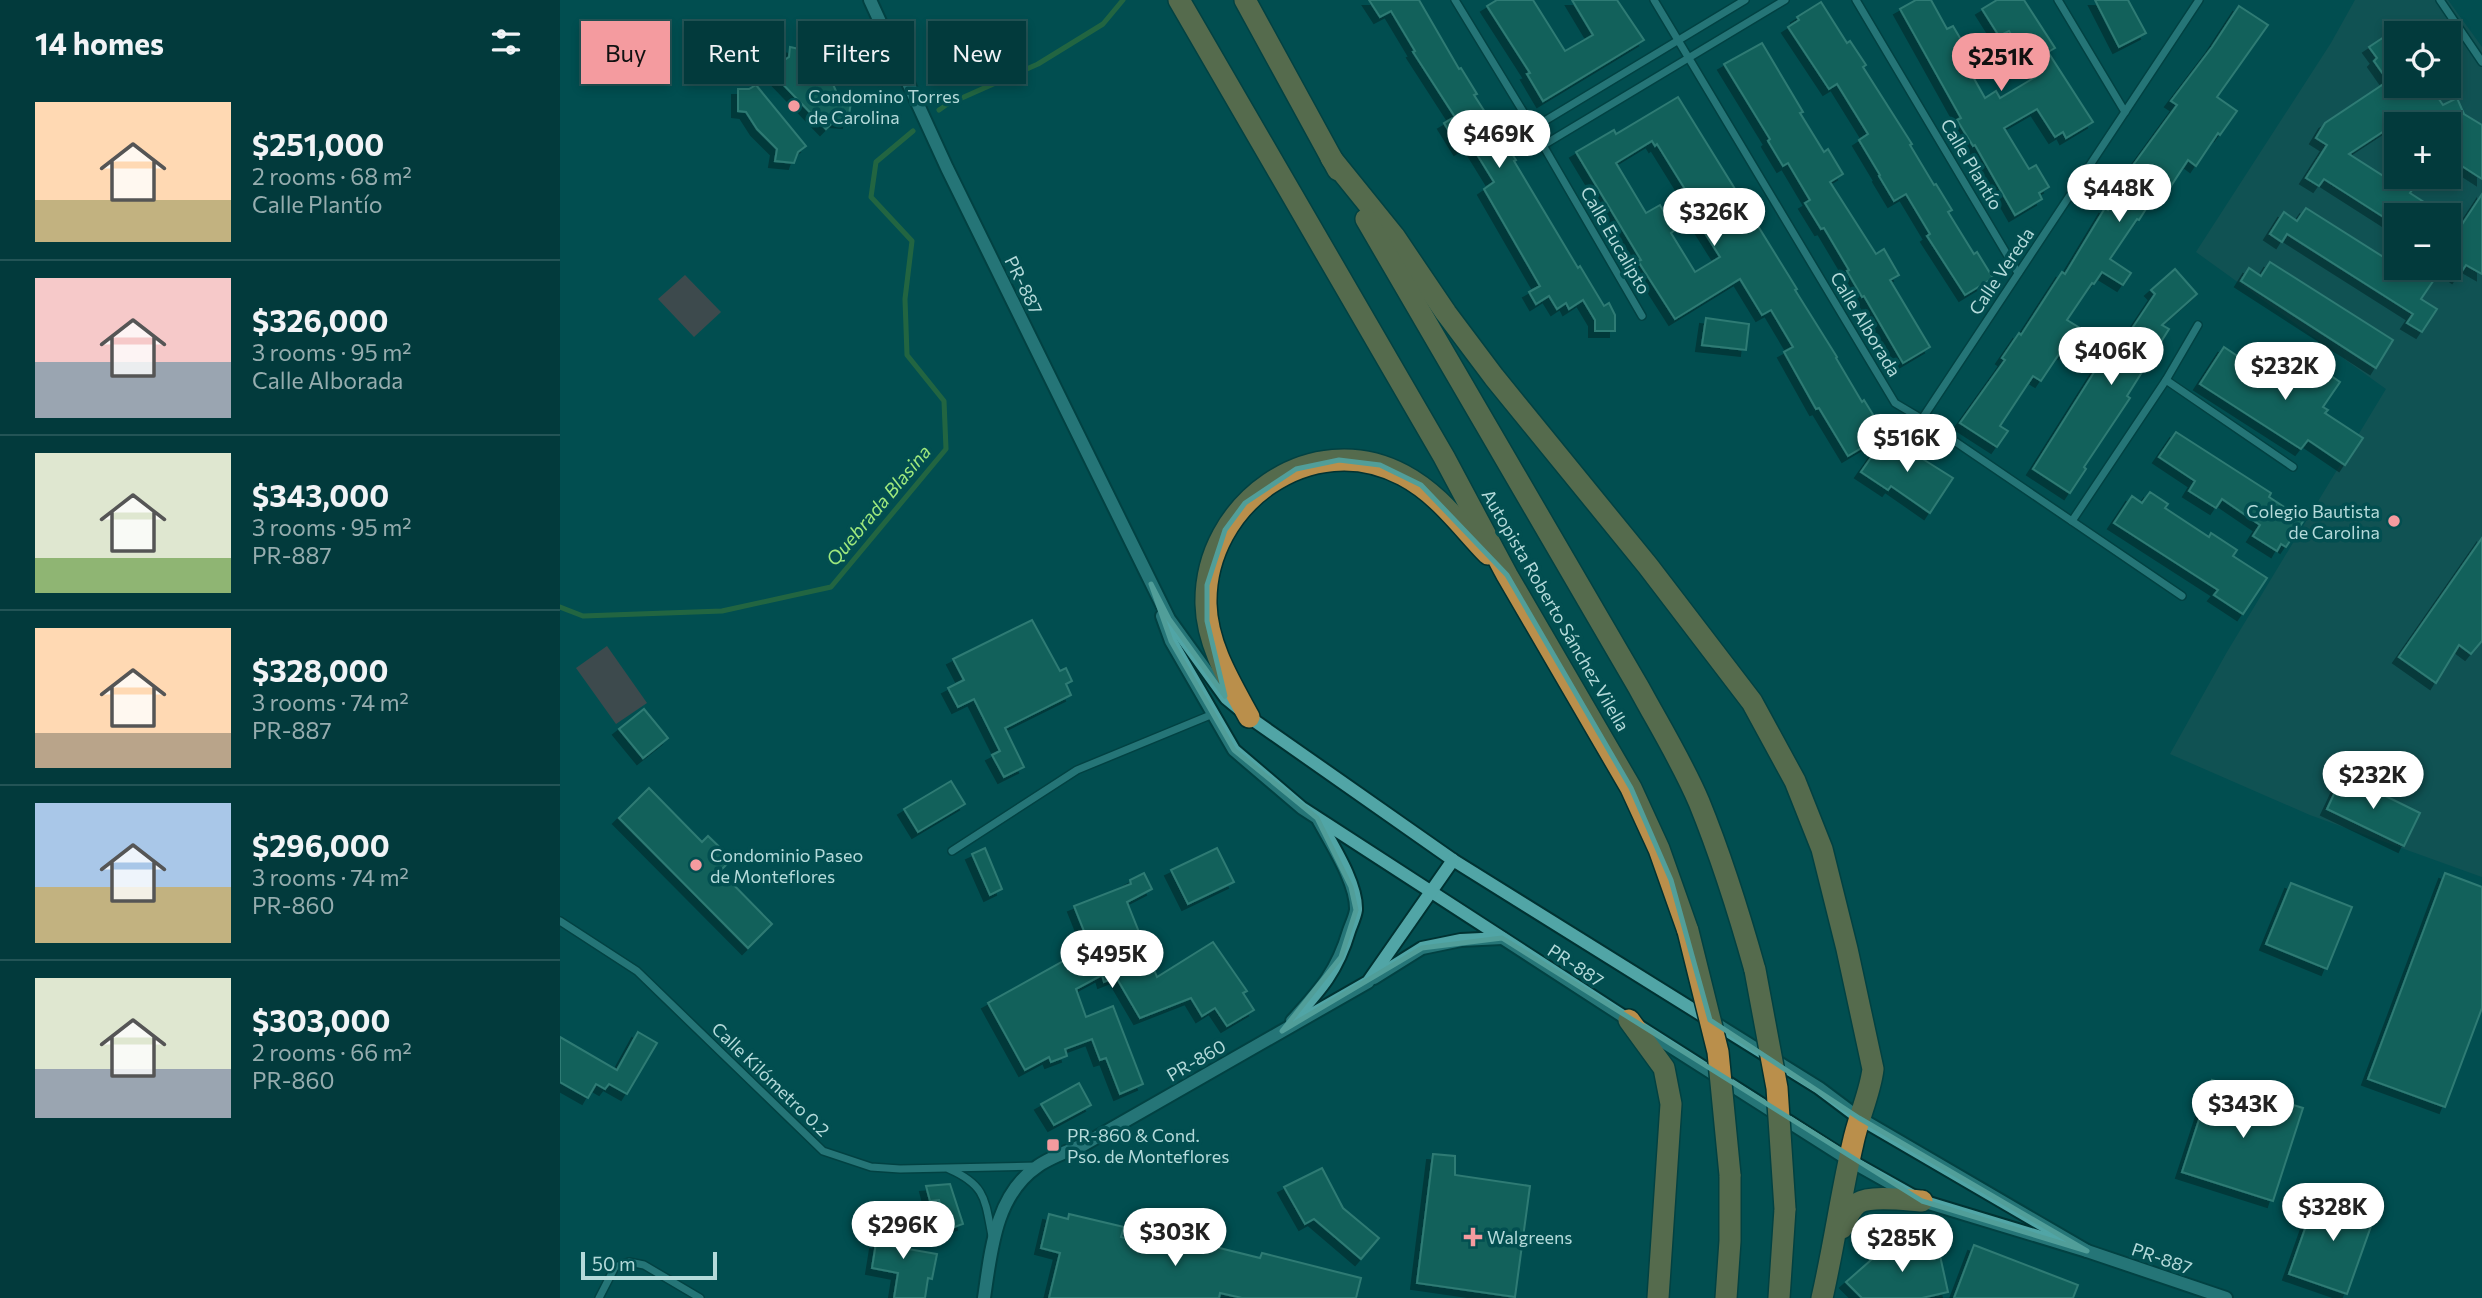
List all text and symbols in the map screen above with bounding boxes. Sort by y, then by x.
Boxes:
chip: Buy [581,21,670,84]
chip: Rent [684,21,784,84]
chip: Filters [798,21,914,84]
chip: New [928,21,1026,84]
map controls [2384,21,2461,280]
button: locate [2384,21,2461,98]
icon: filters [487,23,525,61]
text: 14 homes [35,24,164,61]
pin: $251K [1952,34,2050,93]
text: $251K [1968,42,2034,70]
place label: Condomino Torres de Carolina [808,85,960,128]
marker: Condomino Torres de Carolina [786,98,802,114]
pin: $469K [1450,110,1548,170]
button: + [2384,112,2461,189]
street label: Calle Plantío [1936,115,2008,213]
text: $469K [1463,119,1535,147]
text: $251,000 [252,125,384,162]
icon: home [91,130,175,214]
text: 2 rooms · 68 m² [252,162,412,190]
pin: $448K [2070,164,2168,224]
text: $448K [2083,173,2155,201]
street label: Calle Eucalipto [1576,182,1656,298]
pin: $326K [1665,188,1763,248]
text: Calle Plantío [252,190,383,218]
text: $326K [1679,197,1749,225]
button: − [2384,203,2461,280]
street label: Calle Vereda [1964,223,2038,319]
street label: PR-887 [1000,252,1048,318]
street label: Calle Alborada [1826,268,1906,380]
text: $326,000 [252,301,388,338]
icon: home [91,306,175,390]
pin: $406K [2062,328,2160,387]
text: $406K [2075,336,2147,364]
text: 3 rooms · 95 m² [252,338,411,366]
pin: $232K [2236,342,2334,402]
text: $232K [2251,351,2319,379]
text: Calle Alborada [252,366,403,394]
pin: $516K [1858,414,1956,474]
text: $516K [1873,423,1941,451]
water label: Quebrada Blasina [821,440,935,570]
text: $343,000 [252,476,389,513]
icon: home [91,481,175,565]
street label: Autopista Roberto Sánchez Vilella [1478,485,1634,735]
place label: Colegio Bautista de Carolina [2246,500,2380,543]
text: 3 rooms · 95 m² [252,513,411,541]
marker: Colegio Bautista de Carolina [2386,513,2402,529]
text: PR-887 [252,541,332,569]
text: $328,000 [252,651,388,688]
icon: home [91,656,175,740]
text: 3 rooms · 74 m² [252,688,409,716]
text: PR-887 [252,716,332,744]
pin: $232K [2324,752,2422,811]
text: $232K [2339,760,2407,788]
text: $296,000 [252,826,390,863]
icon: home [91,831,175,915]
place label: Condominio Paseo de Monteflores [710,844,863,887]
marker: Condominio Paseo de Monteflores [688,857,704,873]
text: 3 rooms · 74 m² [252,863,409,891]
text: PR-860 [252,891,335,919]
pin: $495K [1063,930,1161,990]
text: $495K [1077,939,1148,967]
street label: PR-887 [1544,939,1608,991]
text: $303,000 [252,1001,390,1038]
icon: home [91,1006,175,1090]
street label: Calle Kilómetro 0.2 [708,1017,834,1141]
street label: PR-860 [1163,1034,1229,1086]
text: 2 rooms · 66 m² [252,1038,412,1066]
text: PR-860 [252,1066,335,1094]
pin: $343K [2194,1080,2292,1140]
text: $343K [2208,1089,2278,1117]
place label: PR-860 & Cond. Pso. de Monteflores [1067,1124,1229,1167]
marker: PR-860 & Cond. Pso. de Monteflores [1045,1137,1061,1153]
pin: $328K [2284,1184,2382,1243]
text: $328K [2298,1192,2368,1220]
pin: $296K [854,1202,952,1261]
pin: $303K [1126,1208,1224,1268]
text: $296K [868,1210,938,1238]
pin: $285K [1853,1214,1951,1274]
text: $303K [1139,1217,1211,1245]
text: $285K [1867,1223,1937,1251]
place label: Walgreens [1487,1226,1573,1248]
marker: Walgreens [1465,1229,1481,1245]
street label: PR-887 [2129,1237,2195,1279]
scale bar [581,1249,718,1281]
text: 50 m [592,1252,636,1275]

